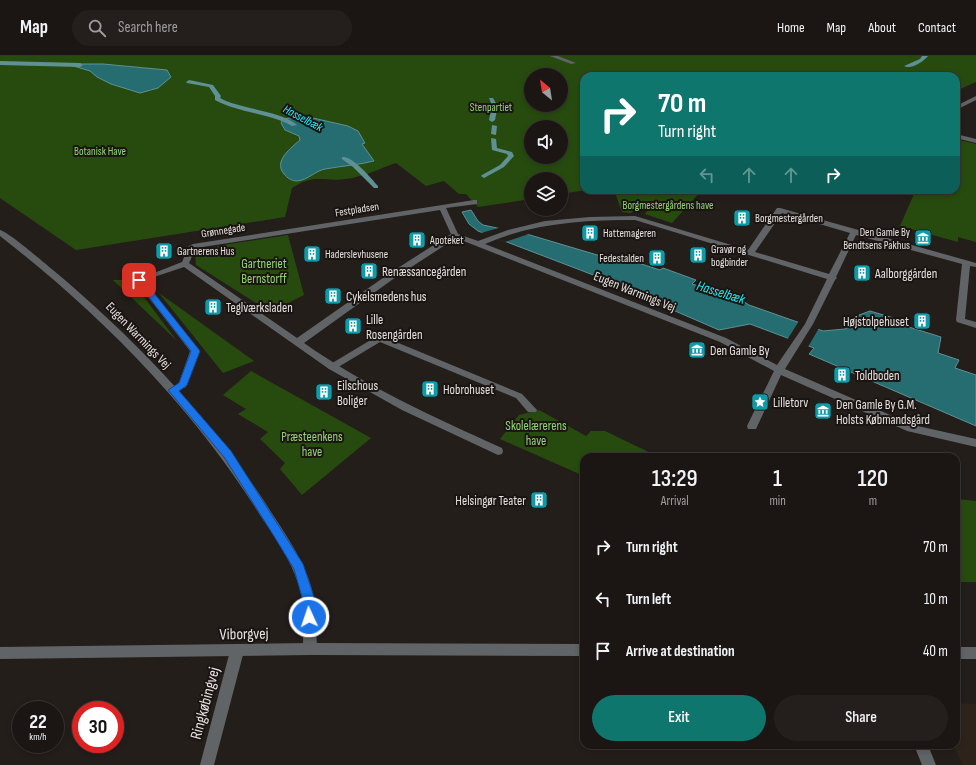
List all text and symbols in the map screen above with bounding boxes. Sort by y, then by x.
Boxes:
search box [72,10,352,46]
text: Map [20,16,48,39]
icon: search [86,17,108,39]
text: Search here [118,18,178,37]
text: Home [777,19,805,36]
text: Map [827,19,846,36]
text: About [868,19,896,36]
text: Contact [918,19,956,36]
north arrow [524,68,568,112]
map controls [524,68,568,216]
text: 70 m [658,87,706,120]
icon: right [592,88,644,140]
park label: Stenpartiet [470,101,513,114]
water label: Hasselbæk [280,102,326,135]
button: sound [524,120,568,164]
text: Turn right [658,121,716,142]
park label: Botanisk Have [74,145,126,158]
icon: left [696,164,718,186]
icon: ahead [738,164,760,186]
icon: ahead [780,164,802,186]
icon: right [822,164,844,186]
button: layers [524,172,568,216]
park label: Borgmestergårdens have [622,199,714,212]
street label: Festpladsen [334,200,380,219]
building icon: Borgmestergården [732,208,752,228]
place label: Borgmestergården [755,212,823,225]
street label: Grønnegade [200,221,246,240]
building icon: Hattemageren [580,223,600,243]
place label: Den Gamle By Bendtsens Pakhus [843,226,911,252]
place label: Hattemageren [603,227,656,240]
museum icon: Den Gamle By Bendtsens Pakhus [913,228,933,248]
building icon: Apoteket [407,230,427,250]
place label: Apoteket [429,234,464,247]
building icon: Gartnerens Hus [154,241,174,261]
place label: Gravør og bogbinder [711,243,748,269]
building icon: Haderslevhusene [302,244,322,264]
place label: Gartnerens Hus [177,245,234,258]
building icon: Gravør og bogbinder [688,245,708,265]
place label: Haderslevhusene [325,248,388,261]
building icon: Fedestalden [647,248,667,268]
place label: Fedestalden [599,252,644,265]
park label: Gartneriet Bernstorff [241,256,287,287]
building icon: Renæssancegården [359,261,379,281]
pin [122,263,156,297]
building icon: Aalborggården [852,263,872,283]
place label: Renæssancegården [382,264,466,280]
place label: Aalborggården [874,266,937,282]
street label: Eugen Warmings Vej [591,268,678,316]
icon: arrive [128,269,150,291]
water label: Hasselbæk [695,277,748,308]
building icon: Cykelsmedens hus [323,286,343,306]
place label: Cykelsmedens hus [346,289,427,305]
building icon: Teglværksladen [203,297,223,317]
street label: Eugen Warmings Vej [102,299,174,373]
place label: Teglværksladen [226,300,293,316]
building icon: Højstolpehuset [912,311,932,331]
place label: Lille Rosengården [366,312,422,343]
place label: Højstolpehuset [843,314,909,330]
building icon: Lille Rosengården [343,316,363,336]
museum icon: Den Gamle By [687,340,707,360]
place label: Den Gamle By [710,343,769,359]
building icon: Toldboden [832,365,852,385]
place label: Toldboden [855,368,900,384]
place label: Eilschous Boliger [337,378,378,409]
building icon: Hobrohuset [420,379,440,399]
building icon: Eilschous Boliger [314,382,334,402]
place label: Hobrohuset [443,382,494,398]
place icon: Lilletorv [750,392,770,412]
place label: Lilletorv [773,395,808,411]
place label: Den Gamle By G.M. Holsts Købmandsgård [836,397,930,428]
museum icon: Den Gamle By G.M. Holsts Købmandsgård [813,401,833,421]
park label: Skolelærerens have [505,418,567,449]
park label: Præsteenkens have [281,429,343,460]
text: 13:29 [652,464,698,493]
text: 1 [773,464,782,493]
text: 120 [858,464,888,493]
building icon: Helsingør Teater [529,490,549,510]
place label: Helsingør Teater [455,493,526,509]
text: Arrival [661,493,689,509]
text: min [769,493,786,509]
text: m [869,493,877,509]
icon: right [592,536,614,558]
text: Turn right [626,538,678,557]
text: 70 m [923,538,948,557]
icon: left [592,588,614,610]
text: Turn left [626,590,671,609]
text: 10 m [924,590,948,609]
position arrow [288,596,330,638]
street label: Viborgvej [219,625,269,644]
icon: arrive [592,640,614,662]
text: Arrive at destination [626,642,735,661]
text: 40 m [923,642,948,661]
street label: Ringkøbingvej [187,665,224,742]
button: Exit [592,695,766,741]
button: Share [774,695,948,741]
speed limit sign: 30 [72,701,124,753]
text: 22 [29,710,47,734]
text: km/h [29,731,47,743]

